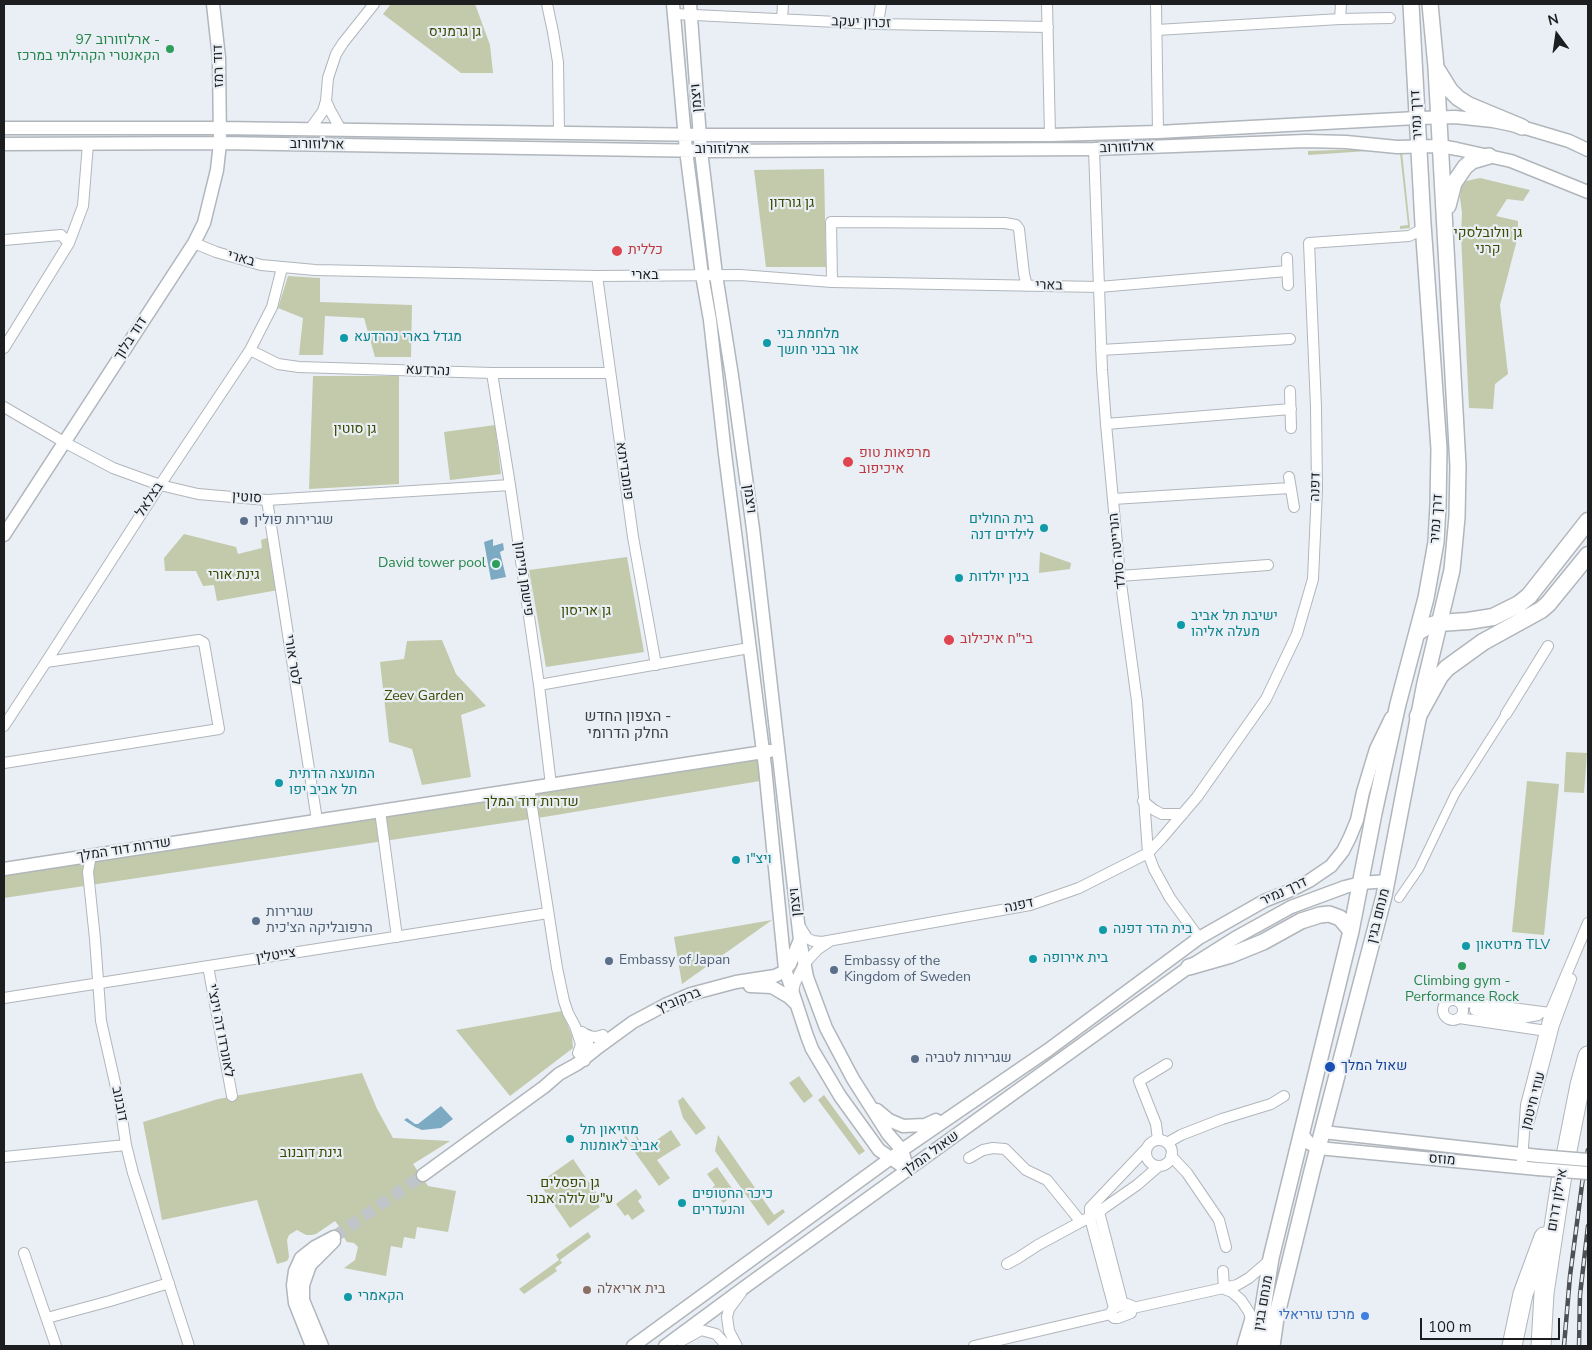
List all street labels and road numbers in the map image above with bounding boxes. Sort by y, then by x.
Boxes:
street label: זכרון יעקב [831,14,891,32]
street label: דוד רמז [210,44,228,88]
street label: ויצמן [687,83,707,113]
street label: דרך נמיר [1407,90,1427,140]
street label: ארלוזורוב [290,136,344,154]
street label: ארלוזורוב [1099,139,1155,157]
street label: ארלוזורוב [695,142,749,158]
street label: בארי [225,247,257,271]
street label: בארי [631,268,659,284]
street label: בארי [1035,277,1063,295]
street label: דוד בלוך [111,314,151,364]
street label: נהרדעא [405,362,451,380]
street label: פומבדיתא [612,441,636,501]
street label: דפנה [1307,472,1325,502]
street label: בצלאל [133,479,167,521]
street label: ויצמן [739,484,759,514]
street label: סוטין [231,489,263,507]
street label: דרך נמיר [1427,494,1447,544]
street label: הנרייטה סולד [1106,512,1130,590]
street label: פישמן מיימון [509,541,537,617]
street label: לסר אורי [280,634,304,686]
street label: שדרות דוד המלך [76,834,172,866]
street label: דרך נמיר [1258,874,1310,910]
street label: ויצמן [786,887,806,917]
street label: מנחם בגין [1364,887,1394,945]
street label: דפנה [1003,895,1035,917]
street label: צייטלין [255,945,297,967]
street label: לאונרדו דה וינצ'י [203,983,237,1079]
street label: ברקוביץ [654,985,704,1017]
street label: עוזי חיטמן [1518,1070,1550,1132]
street label: דובנוב [107,1085,131,1123]
street label: שאול המלך [899,1128,963,1180]
street label: מוזס [1428,1150,1456,1170]
street label: איילון דרום [1544,1167,1572,1233]
street label: מנחם בגין [1251,1274,1277,1332]

